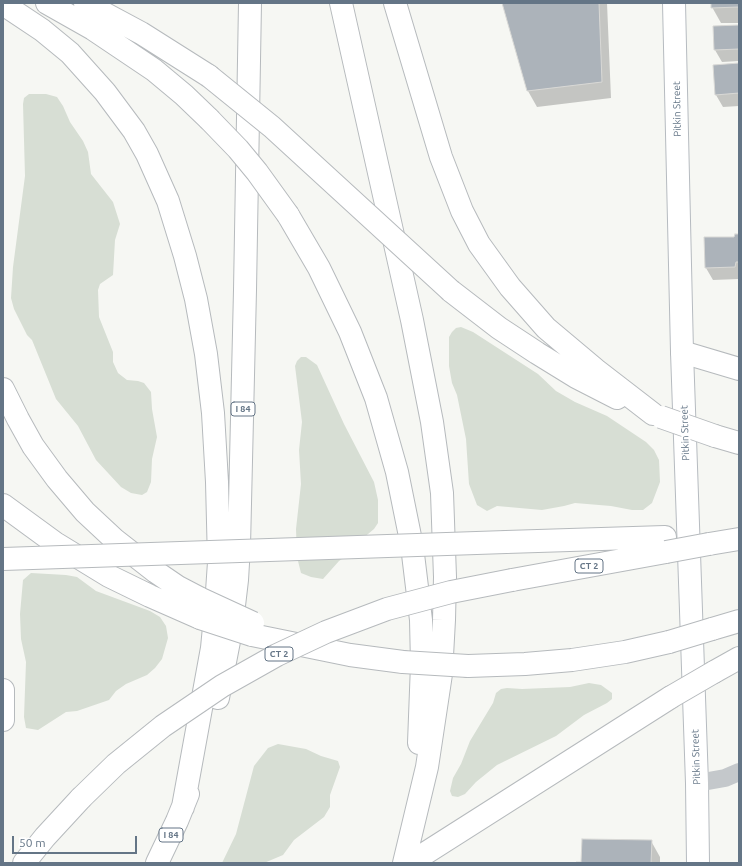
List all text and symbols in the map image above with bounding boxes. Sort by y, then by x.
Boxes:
street label: Pitkin Street [671,81,683,137]
road number: I 84 [231,402,255,416]
street label: Pitkin Street [678,405,692,461]
road number: CT 2 [575,559,603,573]
road number: CT 2 [265,647,293,661]
street label: Pitkin Street [689,729,703,785]
scale bar [14,828,139,854]
road number: I 84 [159,828,183,842]
text: 50 m [19,836,46,849]

